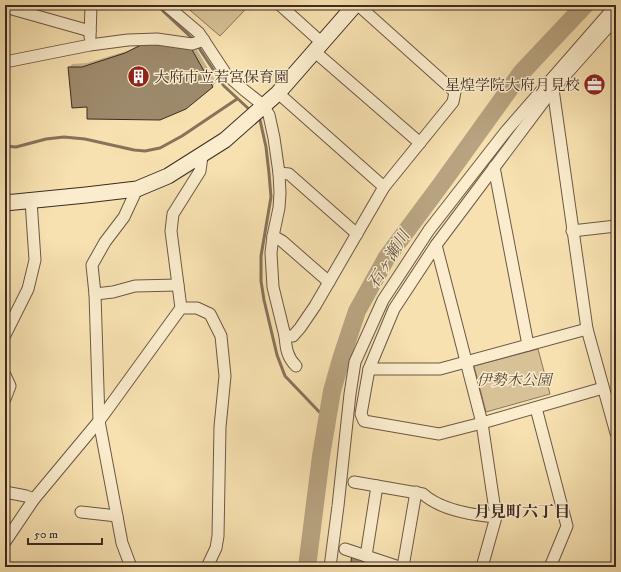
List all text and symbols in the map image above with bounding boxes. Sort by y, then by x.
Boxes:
building icon: 大府市立若宮保育園 [125,64,151,90]
place label: 大府市立若宮保育園 [154,68,289,87]
office icon: 星煌学院大府月見校 [582,72,608,98]
place label: 星煌学院大府月見校 [445,76,580,95]
water label: 石ヶ瀬川 [363,225,415,292]
park label: 伊勢木公園 [476,371,554,390]
district label: 月見町六丁目 [474,502,570,522]
scale bar [28,520,102,546]
text: 50 m [34,527,58,542]

